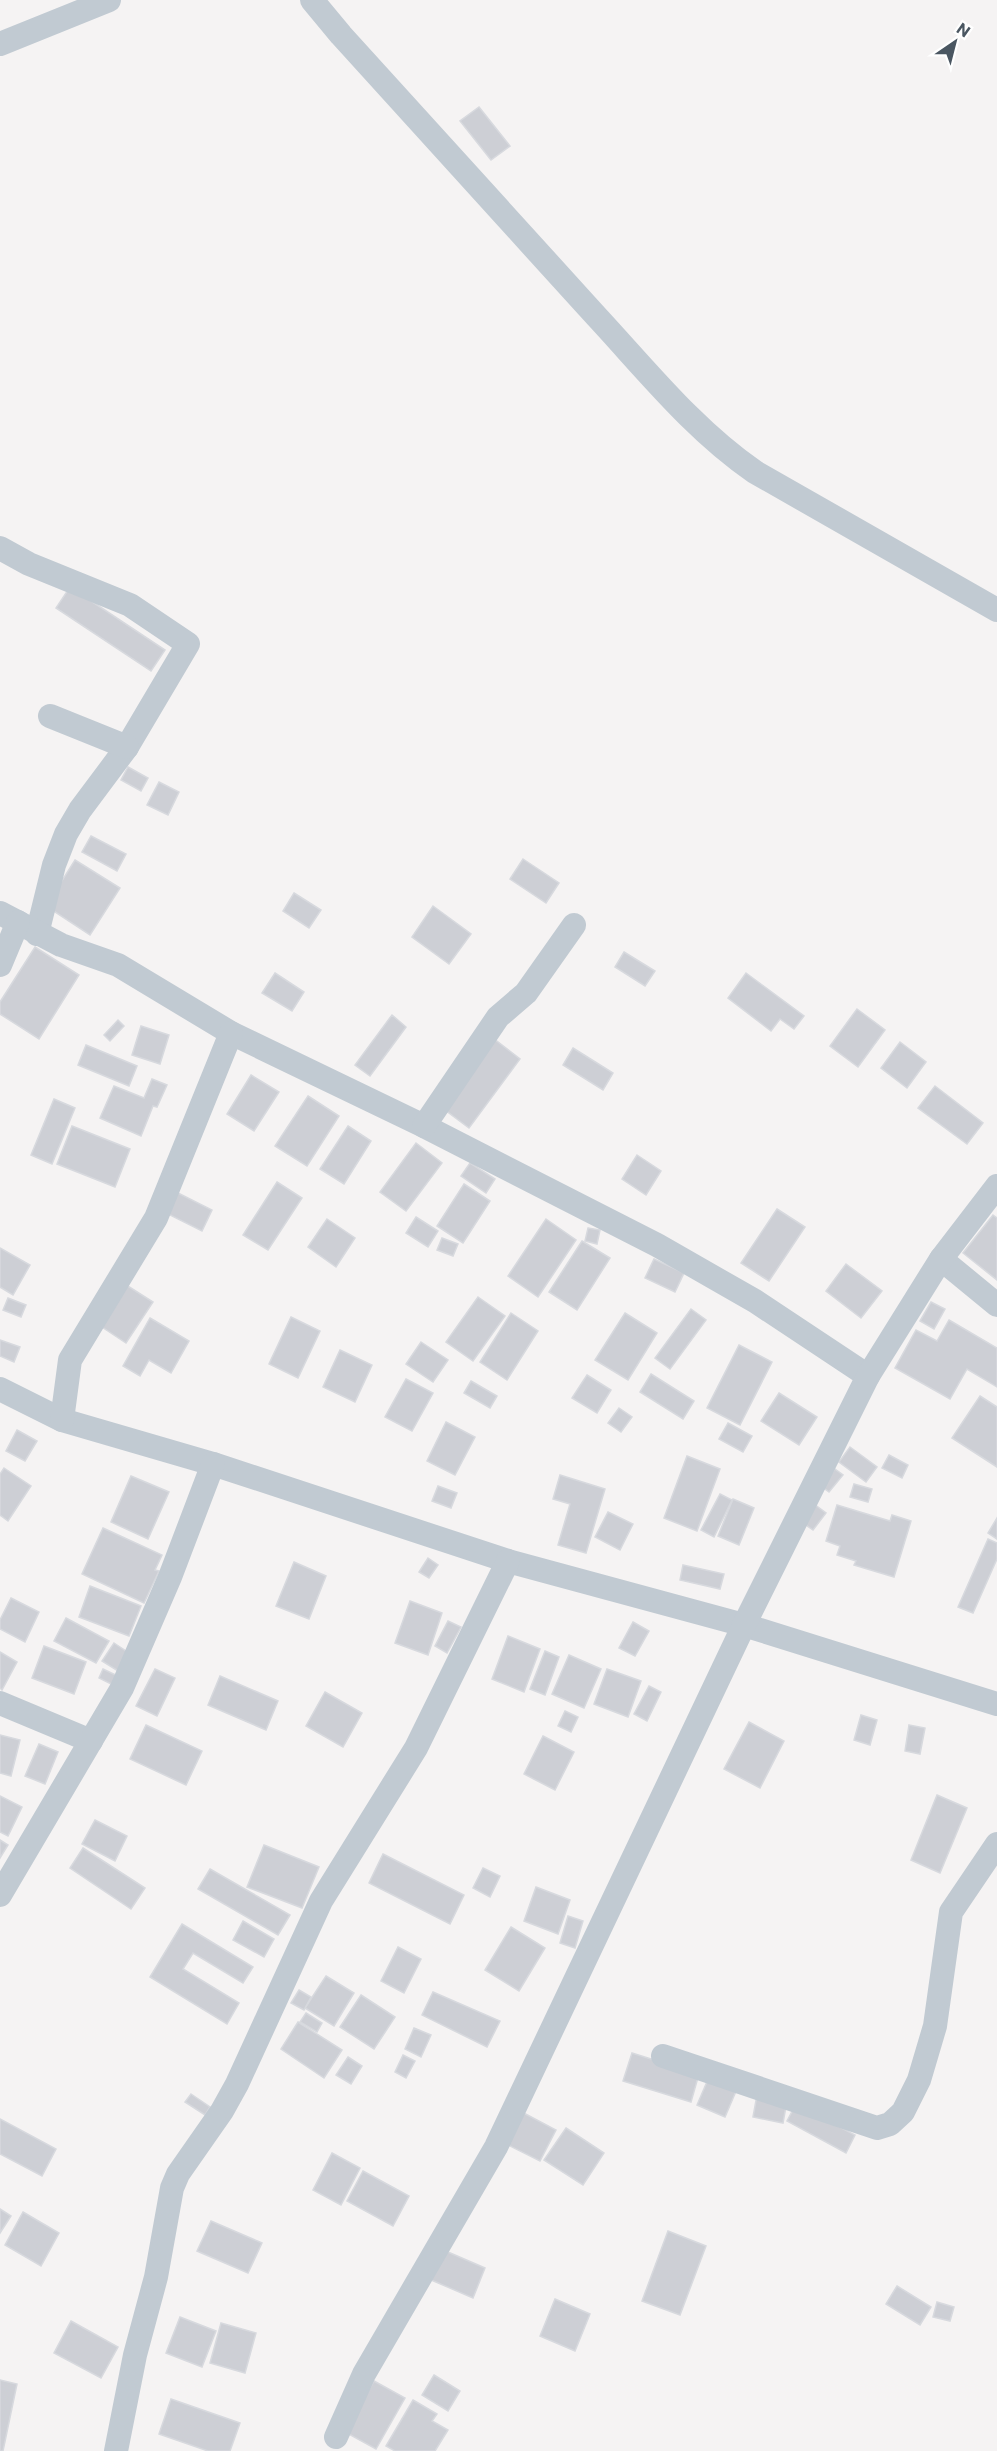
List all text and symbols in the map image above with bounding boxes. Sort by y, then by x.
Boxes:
north arrow [925,12,985,72]
text: N [954,18,974,41]

